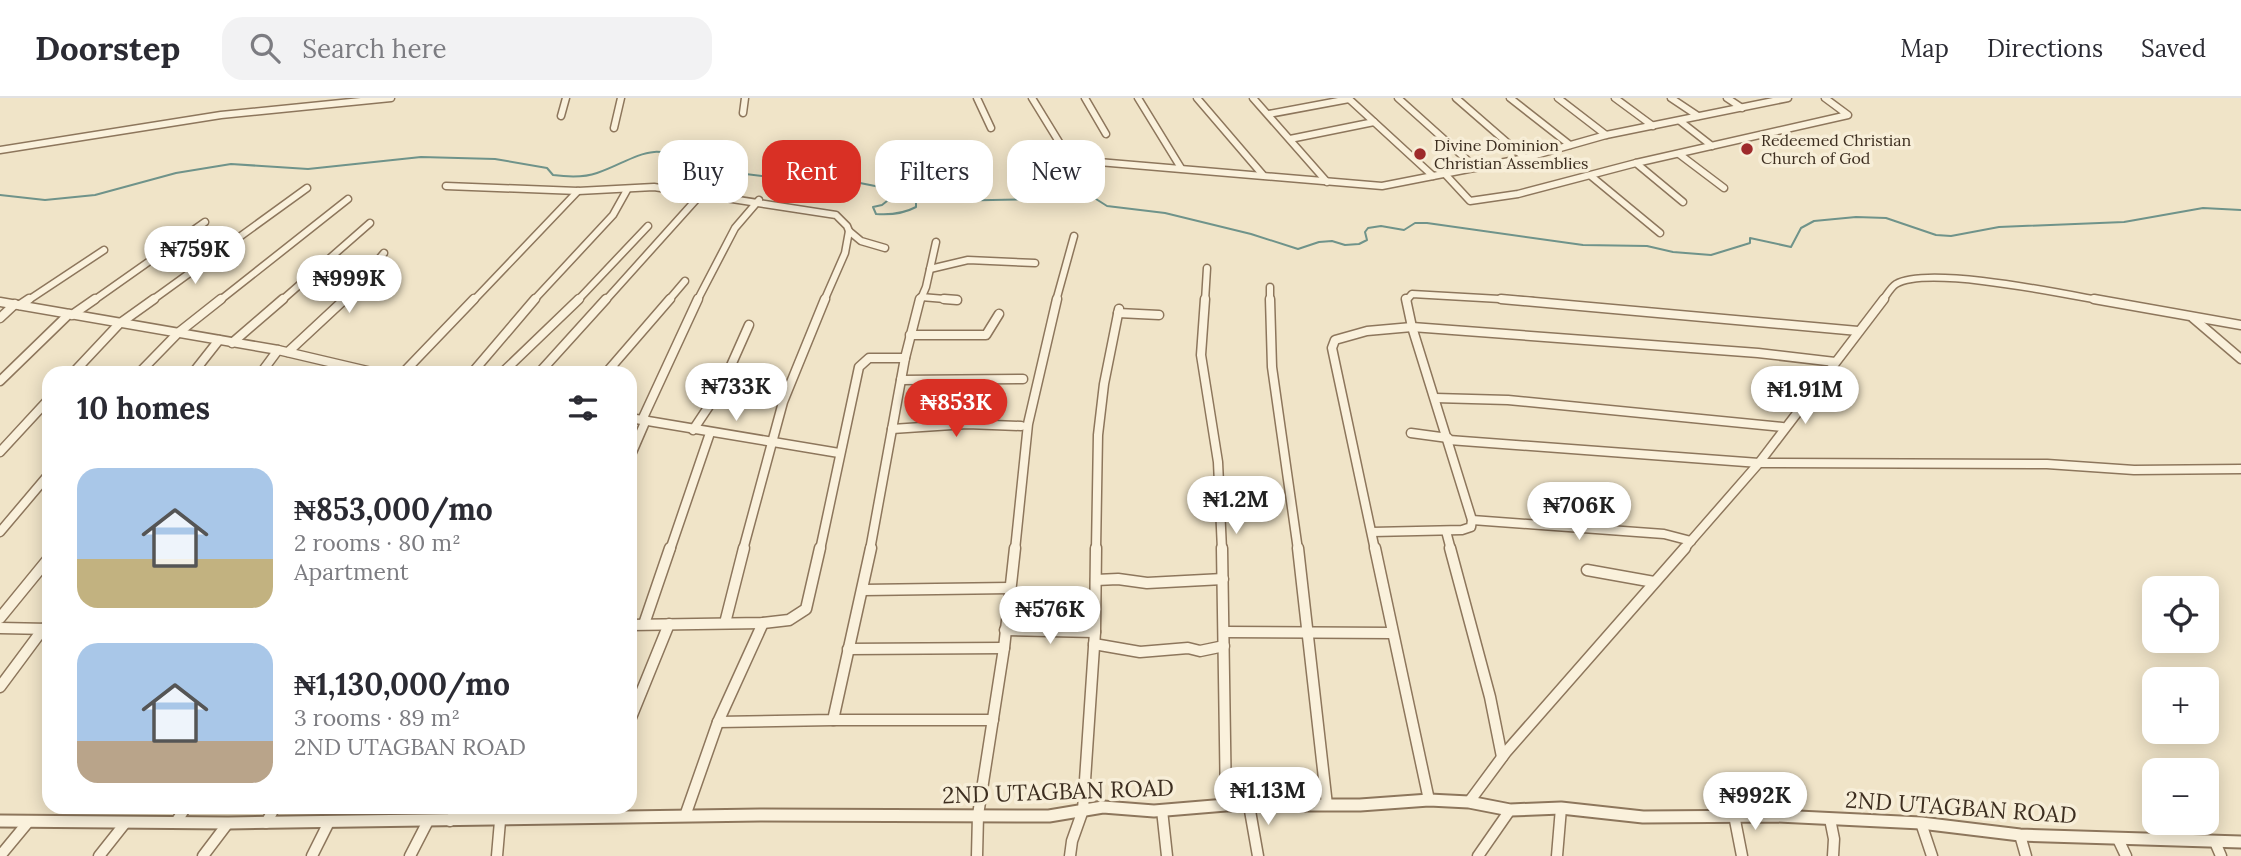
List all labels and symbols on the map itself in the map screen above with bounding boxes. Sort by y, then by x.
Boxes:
place label: Redeemed Christian Church of God [1761,130,1912,168]
place label: Divine Dominion Christian Assemblies [1434,135,1589,173]
marker: Redeemed Christian Church of God [1739,141,1755,157]
marker: Divine Dominion Christian Assemblies [1412,146,1428,162]
pin: ₦759K [146,226,244,286]
pin: ₦999K [300,256,398,315]
pin: ₦733K [687,364,785,423]
pin: ₦1.91M [1748,366,1862,426]
pin: ₦853K [907,380,1005,439]
pin: ₦1.2M [1187,476,1285,536]
pin: ₦706K [1530,482,1628,542]
pin: ₦576K [1001,587,1099,646]
pin: ₦1.13M [1211,768,1325,827]
street label: 2ND UTAGBAN ROAD [942,772,1174,810]
pin: ₦992K [1706,772,1804,832]
street label: 2ND UTAGBAN ROAD [1844,784,2078,830]

